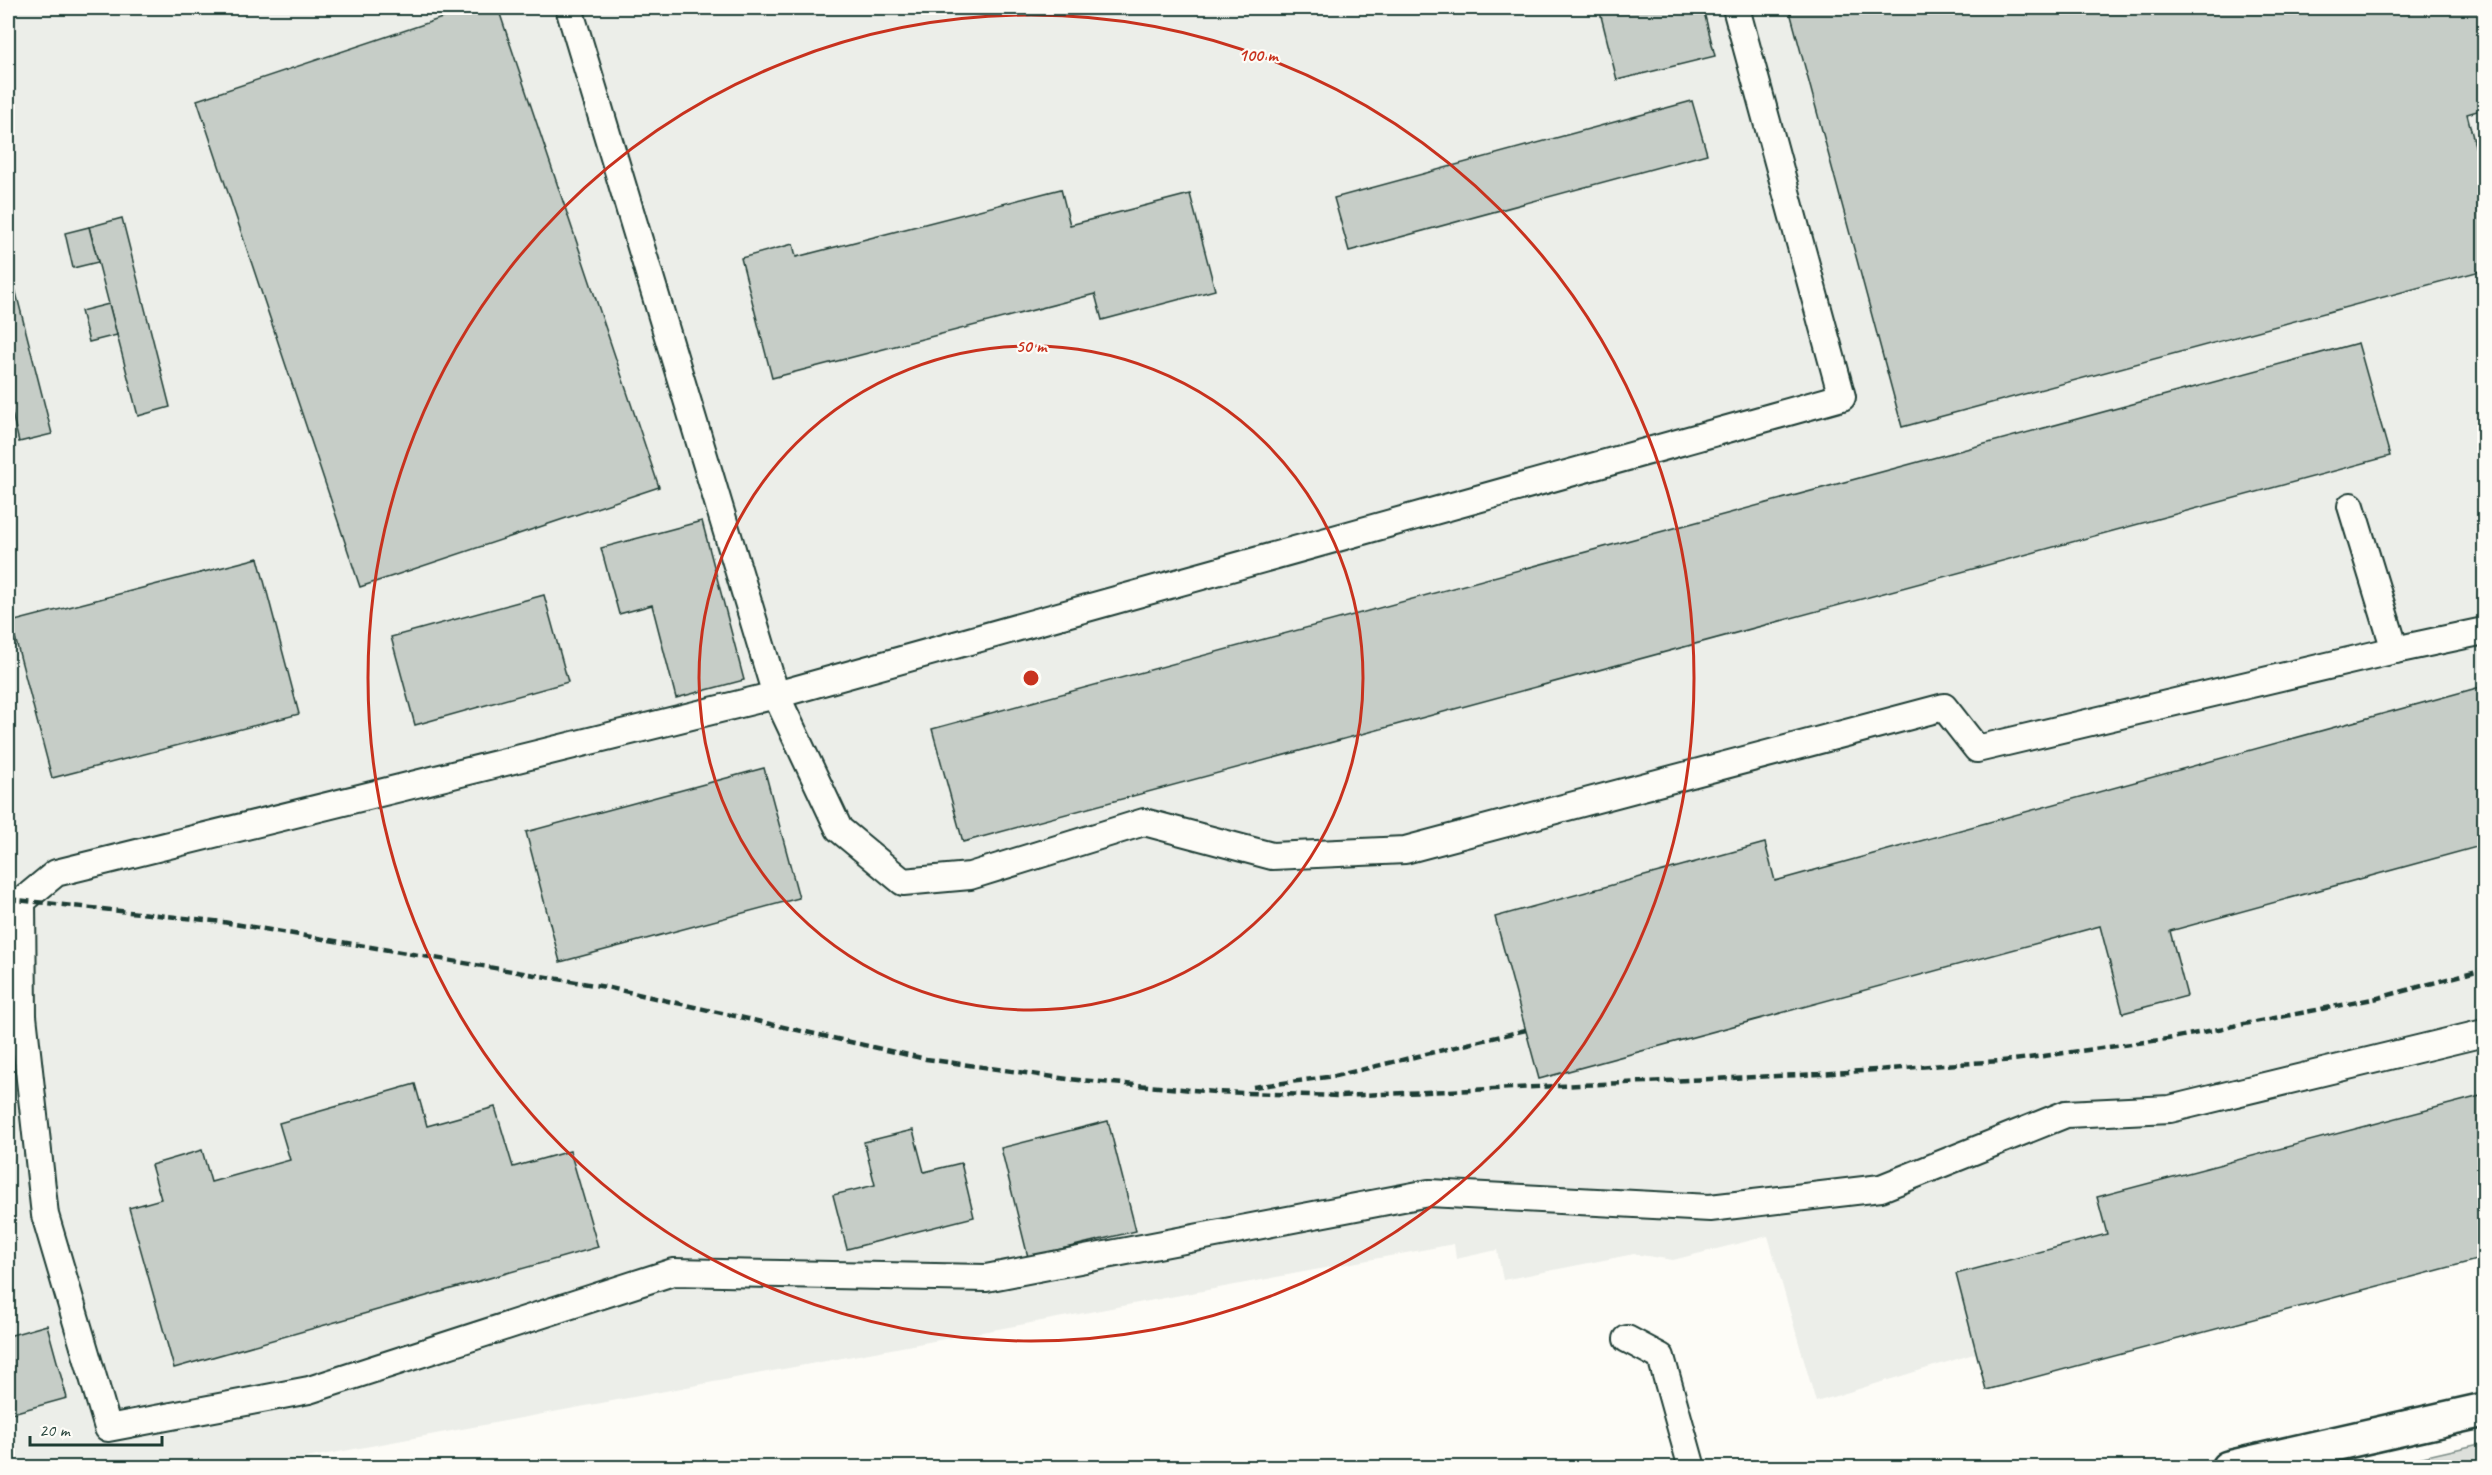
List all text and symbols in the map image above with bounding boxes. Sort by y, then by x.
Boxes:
text: 100 m [1239,44,1279,66]
text: 50 m [1016,335,1048,357]
centre of rings [1021,668,1041,688]
scale bar [30,1409,162,1447]
text: 20 m [39,1419,72,1441]

